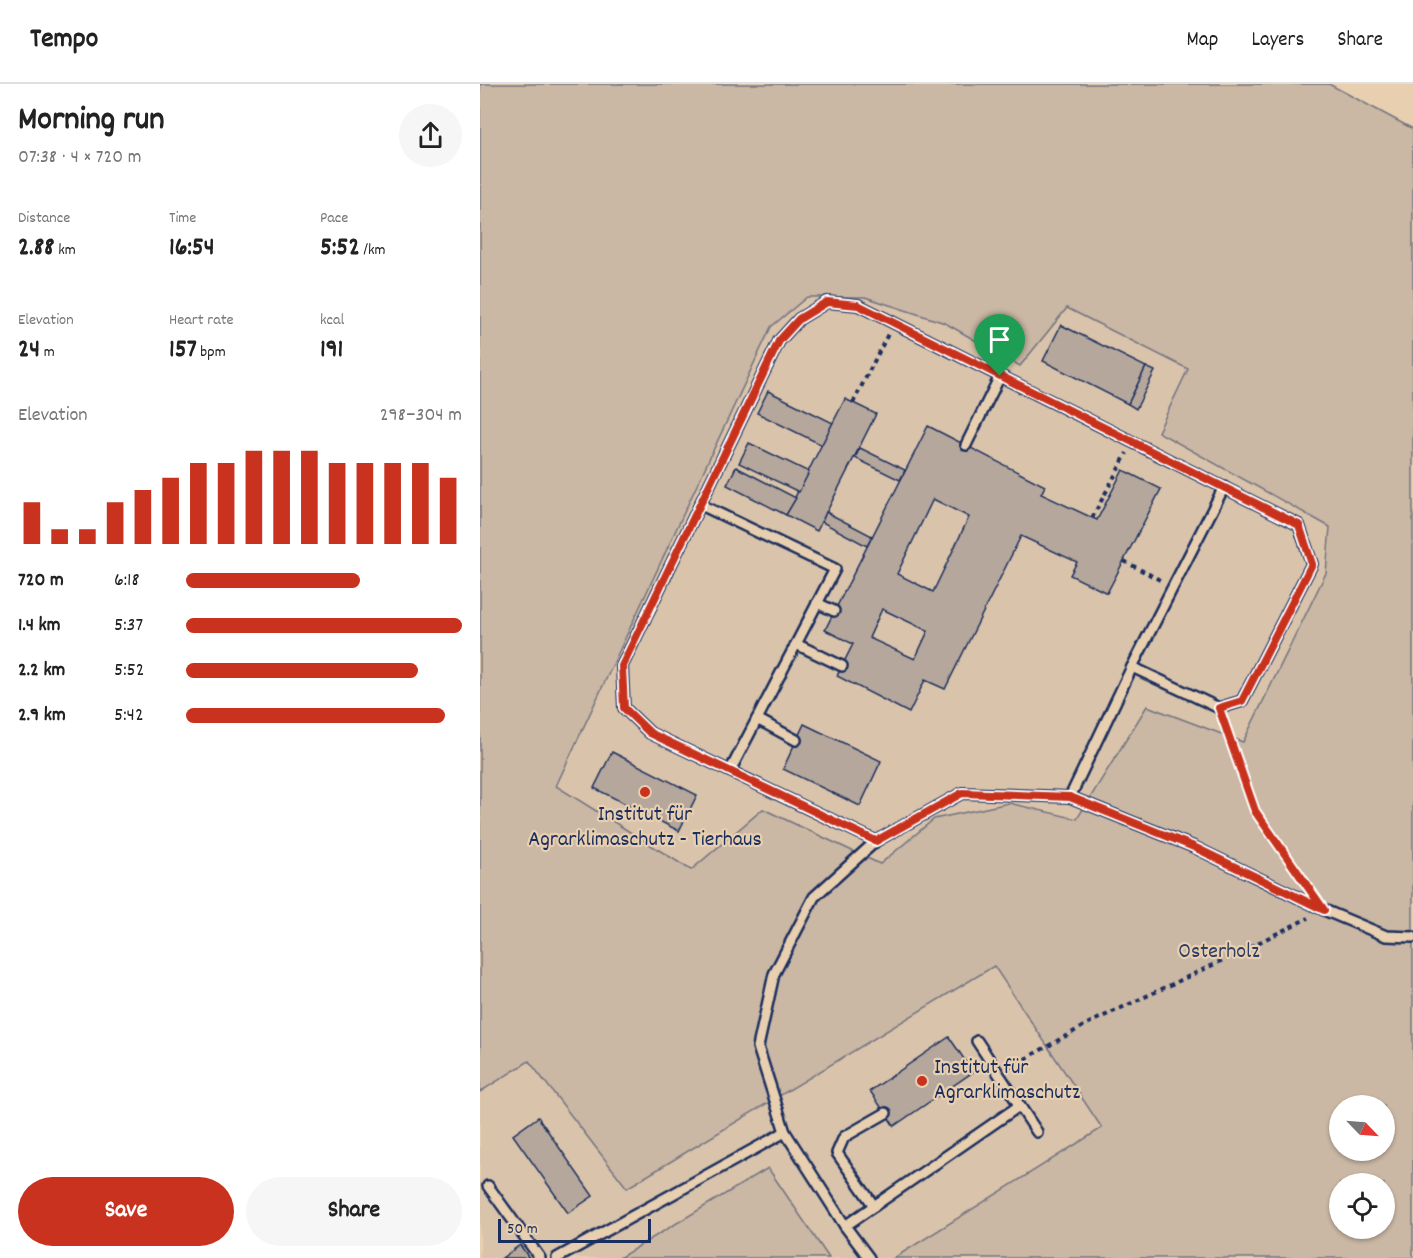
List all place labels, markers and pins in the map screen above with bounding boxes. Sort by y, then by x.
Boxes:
pin [974,314,1025,376]
marker: Institut für Agrarklimaschutz - Tierhaus [638,785,652,799]
place label: Institut für Agrarklimaschutz - Tierhaus [528,800,762,856]
place label: Institut für Agrarklimaschutz [934,1053,1081,1109]
marker: Institut für Agrarklimaschutz [915,1074,929,1088]

